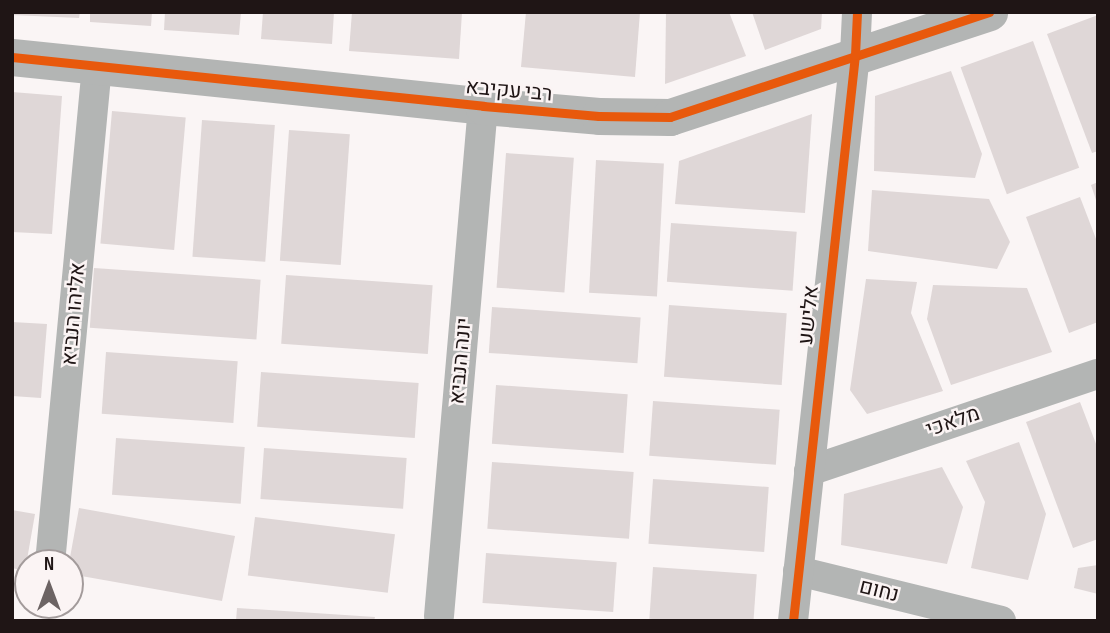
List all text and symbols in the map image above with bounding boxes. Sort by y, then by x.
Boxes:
street label: רבי עקיבא [465,75,553,107]
street label: אליהו הנביא [57,261,91,367]
street label: אלישע [793,284,825,346]
street label: יונה הנביא [445,317,477,405]
street label: מלאכי [923,401,983,443]
north arrow [14,549,84,619]
text: N [44,553,54,576]
street label: נחום [857,574,901,608]

